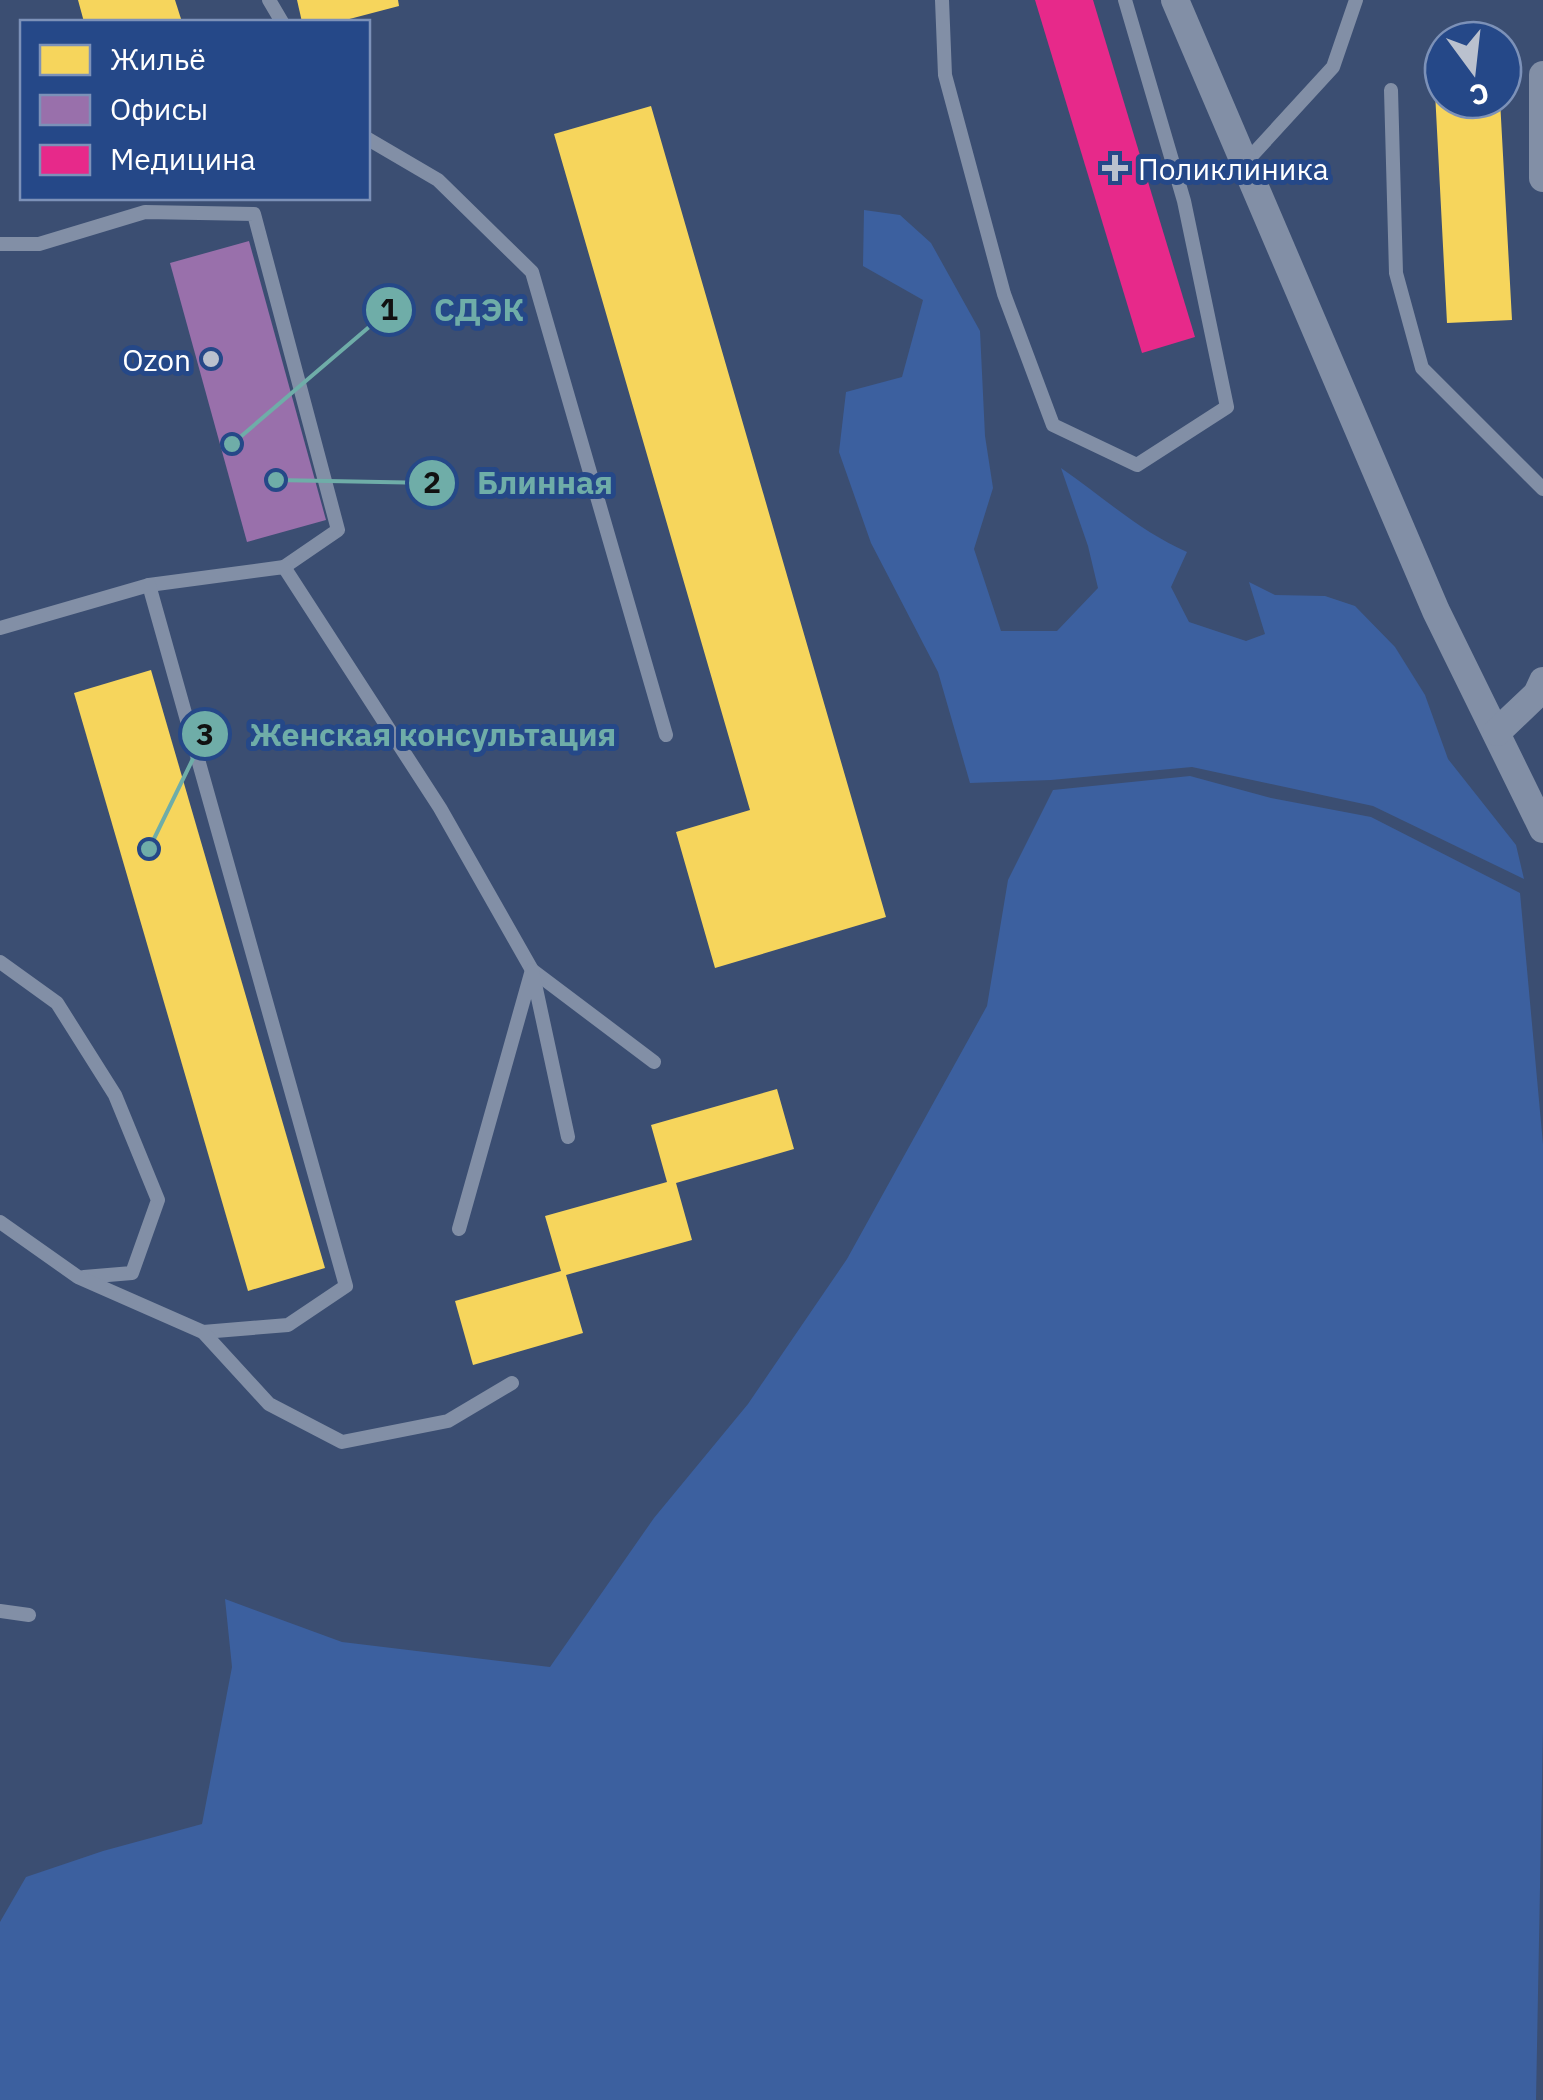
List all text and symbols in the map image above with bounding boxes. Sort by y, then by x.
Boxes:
legend [20,20,370,200]
north arrow [1423,20,1523,120]
text: Жильё [110,39,206,78]
text: С [1466,74,1493,115]
text: Офисы [110,89,208,128]
text: Медицина [110,139,256,178]
place label: Поликлиника [1138,149,1329,188]
marker: Поликлиника [1102,155,1128,181]
callout: СДЭК [364,279,544,341]
text: СДЭК [434,288,524,330]
text: 1 [380,289,398,328]
place label: Ozon [122,340,191,379]
marker: Ozon [200,348,222,370]
callout: Блинная [407,452,633,514]
text: Блинная [477,461,613,503]
text: 2 [423,462,441,501]
callout: Женская консультация [180,703,637,765]
text: Женская консультация [250,713,616,755]
text: 3 [196,714,214,753]

